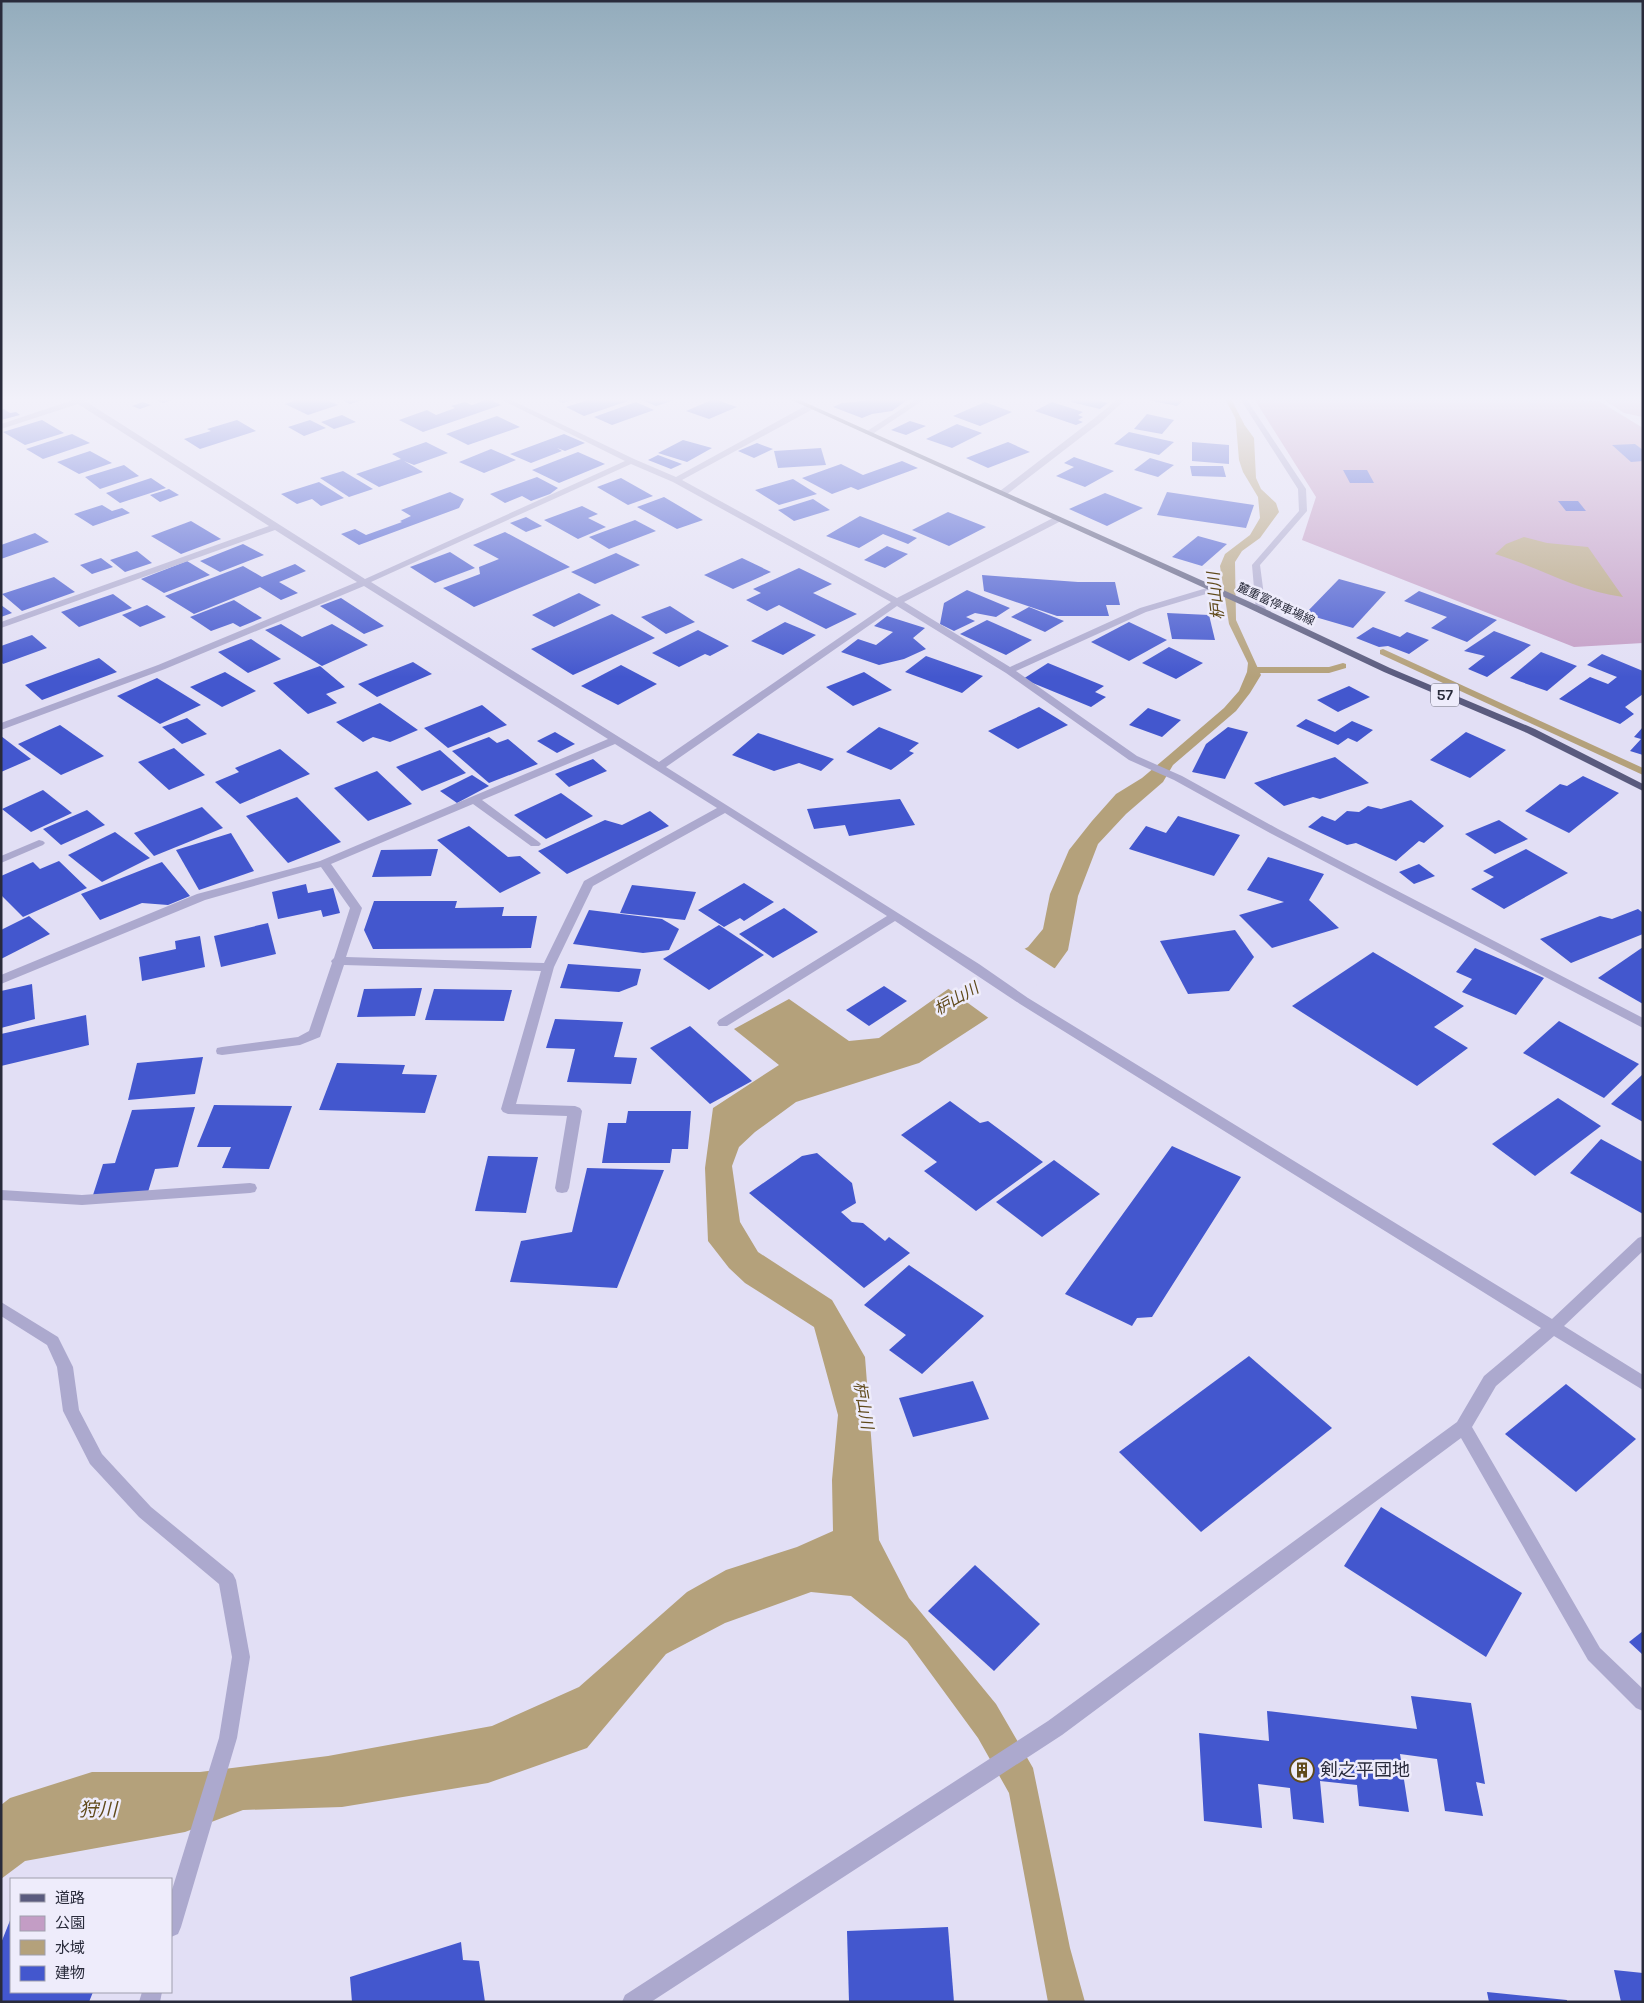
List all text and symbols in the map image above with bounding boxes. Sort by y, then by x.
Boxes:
water label: 枦山川 [1202,569,1228,621]
street label: 麓重富停車場線 [1235,579,1317,629]
road number: 57 [1431,684,1459,706]
water label: 枦山川 [930,976,984,1020]
water label: 枦山川 [849,1380,878,1433]
building icon: 剣之平団地 [1289,1757,1315,1783]
place label: 剣之平団地 [1320,1758,1410,1781]
water label: 狩川 [79,1797,119,1822]
legend [10,1878,172,1993]
text: 道路 [55,1888,85,1907]
text: 公園 [55,1913,85,1932]
text: 水域 [55,1938,85,1957]
text: 建物 [55,1963,85,1982]

